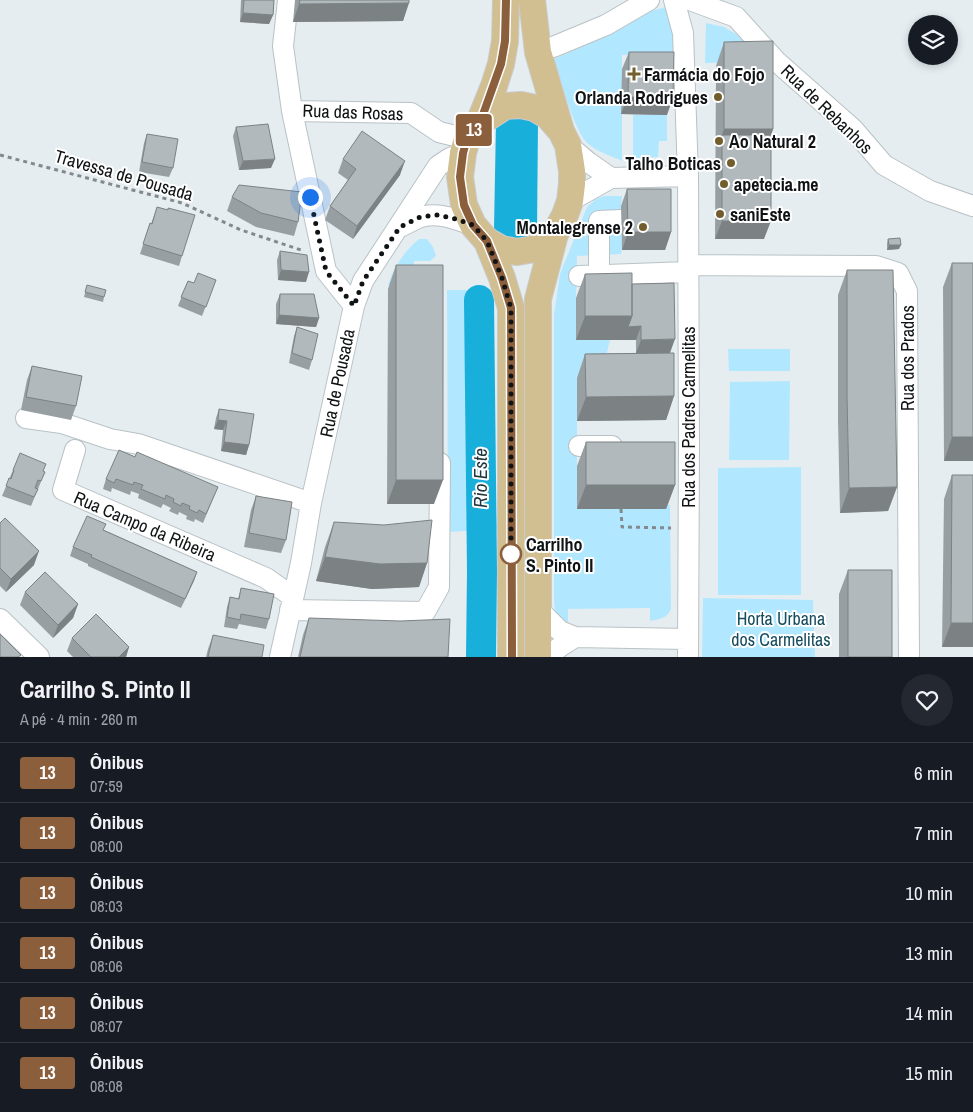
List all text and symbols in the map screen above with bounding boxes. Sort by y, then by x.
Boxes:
map controls [908,15,958,65]
button: layers [908,15,958,65]
street label: Rua de Rebanhos [776,59,878,159]
place label: Farmácia do Fojo [644,62,765,87]
marker: Farmácia do Fojo [628,68,640,80]
place label: Orlanda Rodrigues [575,85,708,110]
marker: Orlanda Rodrigues [712,91,724,103]
street label: Rua das Rosas [302,98,404,126]
line badge: 13 [452,114,496,146]
text: 13 [466,117,482,142]
place label: Ao Natural 2 [729,129,816,154]
marker: Ao Natural 2 [713,135,725,147]
street label: Travessa de Pousada [52,143,196,207]
place label: Talho Boticas [625,151,721,176]
marker: Talho Boticas [725,157,737,169]
place label: apetecia.me [734,172,819,197]
marker: apetecia.me [718,178,730,190]
your location [298,185,323,210]
place label: saniEste [730,202,791,227]
marker: saniEste [714,208,726,220]
place label: Montalegrense 2 [517,215,633,240]
marker: Montalegrense 2 [637,221,649,233]
street label: Rua dos Prados [895,305,920,411]
street label: Rua dos Padres Carmelitas [676,326,701,508]
street label: Rua de Pousada [313,327,361,439]
water label: Rio Este [467,448,493,508]
street label: Rua Campo da Ribeira [70,485,220,567]
place label: Carrilho S. Pinto II [526,532,593,578]
marker: Carrilho S. Pinto II [500,543,522,565]
park label: Horta Urbana dos Carmelitas [731,606,831,652]
text: Carrilho S. Pinto II [20,673,191,705]
button: heart [901,674,953,726]
text: A pé · 4 min · 260 m [20,708,137,730]
text: Ônibus [90,749,144,775]
text: 13 [39,760,56,785]
text: 6 min [914,760,953,786]
text: 07:59 [90,775,123,797]
text: Ônibus [90,809,144,835]
text: 13 [39,820,56,845]
text: 7 min [914,820,953,846]
text: 08:00 [90,835,123,857]
text: Ônibus [90,869,144,895]
text: 13 [39,880,56,905]
text: 10 min [905,880,953,906]
text: 08:03 [90,895,123,917]
text: Ônibus [90,929,144,955]
text: 13 [39,940,56,965]
text: 13 min [905,940,953,966]
text: 08:06 [90,955,123,977]
text: Ônibus [90,989,144,1015]
text: 13 [39,1000,56,1025]
text: 14 min [905,1000,953,1026]
text: 08:07 [90,1015,123,1037]
text: Ônibus [90,1049,144,1075]
text: 13 [39,1060,56,1085]
text: 15 min [905,1060,953,1086]
text: 08:08 [90,1075,123,1097]

